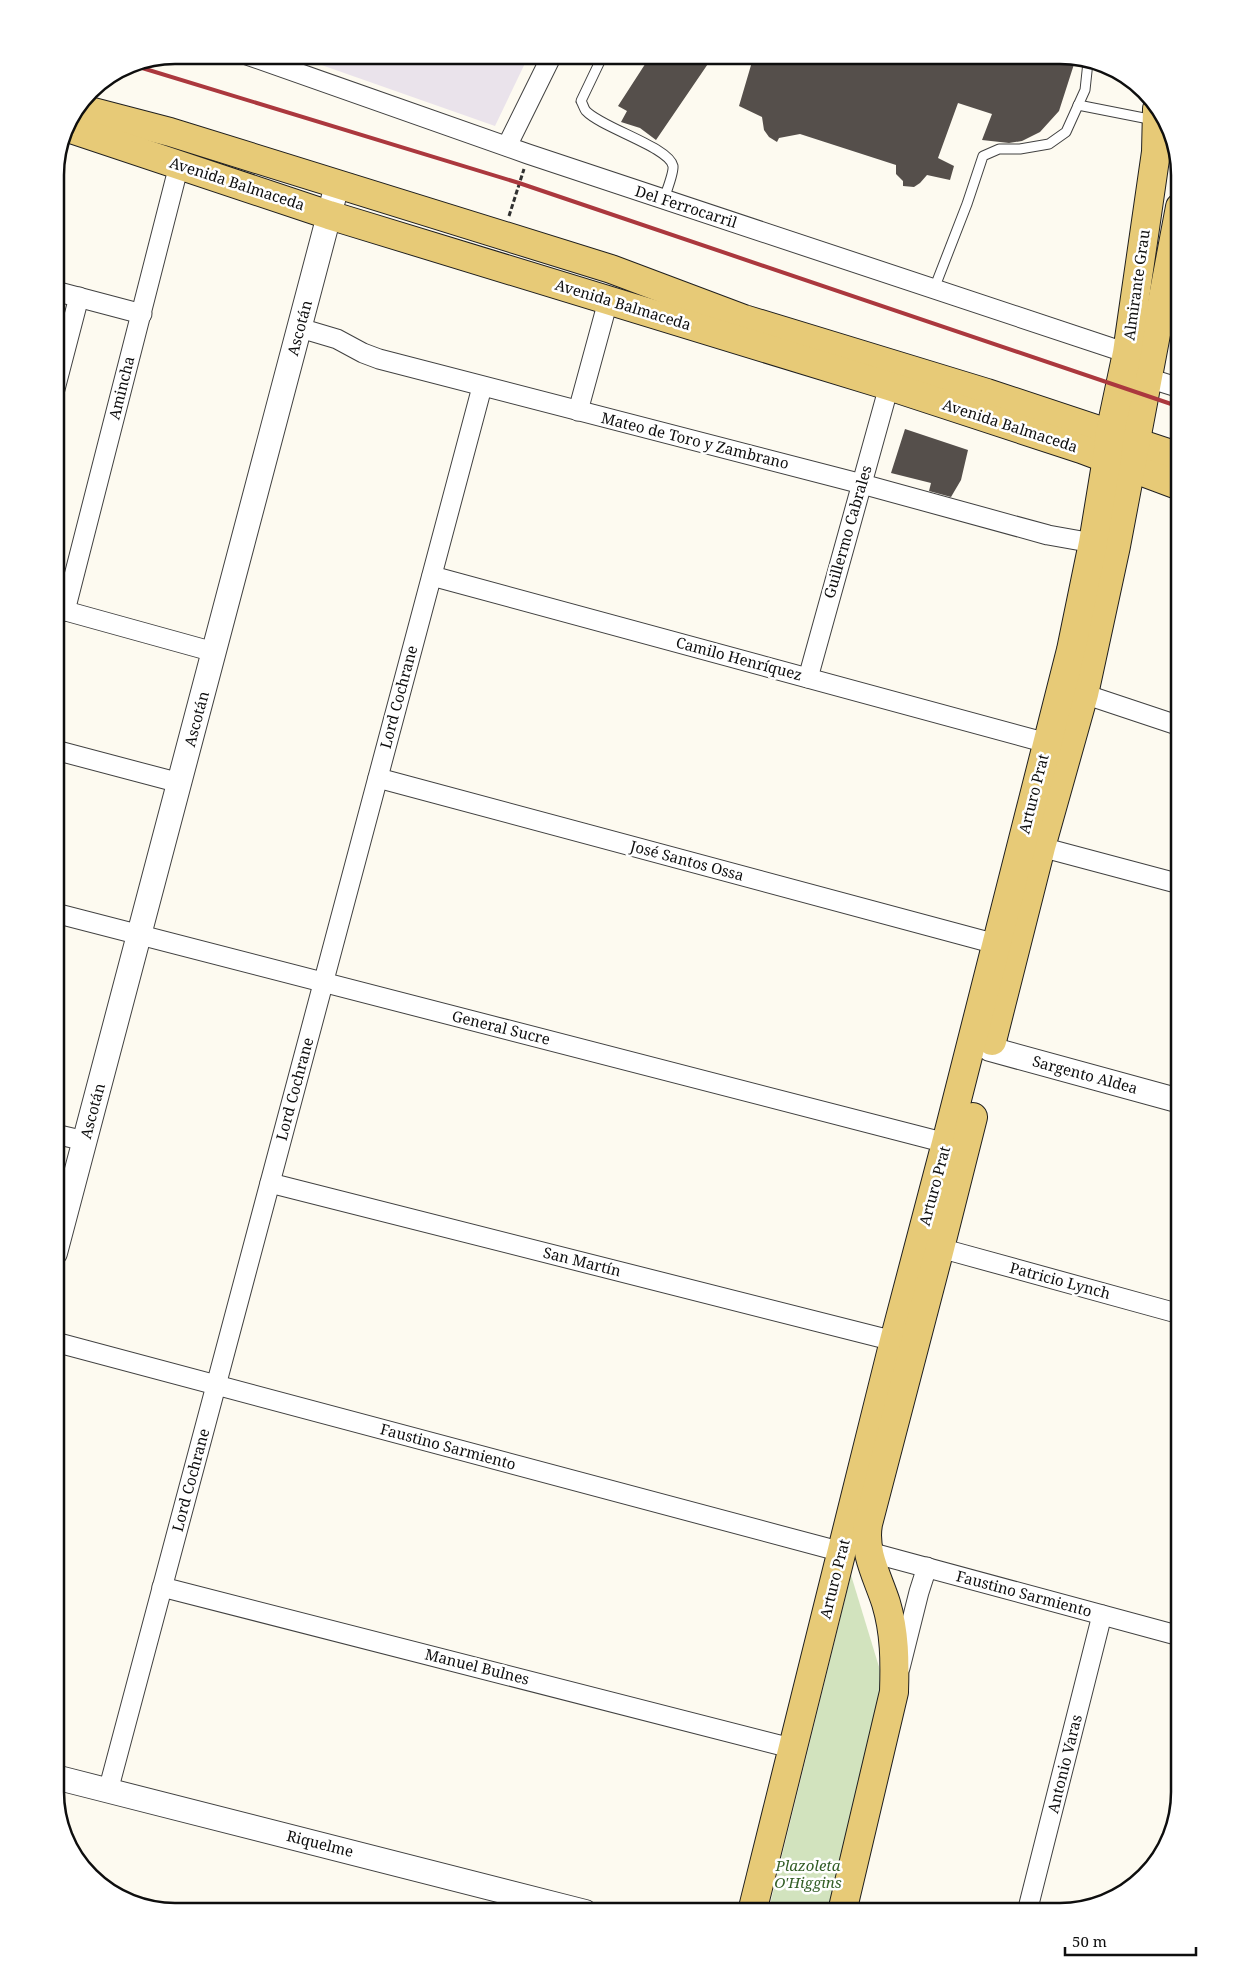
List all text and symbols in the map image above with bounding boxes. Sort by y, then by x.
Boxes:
street label: Avenida Balmaceda [167,152,307,214]
street label: Del Ferrocarril [633,180,740,232]
street label: Almirante Grau [1118,228,1154,342]
street label: Avenida Balmaceda [553,274,694,334]
street label: Ascotán [282,297,316,358]
street label: Amincha [104,354,139,422]
street label: Avenida Balmaceda [940,394,1080,456]
street label: Mateo de Toro y Zambrano [599,407,791,473]
street label: Guillermo Cabrales [818,463,876,601]
street label: Camilo Henríquez [674,632,805,684]
street label: Lord Cochrane [375,643,421,750]
street label: Ascotán [179,688,213,749]
street label: Arturo Prat [1013,752,1053,836]
street label: José Santos Ossa [627,835,746,885]
street label: General Sucre [450,1005,552,1049]
street label: Lord Cochrane [271,1035,317,1142]
street label: Sargento Aldea [1030,1050,1140,1098]
street label: Ascotán [75,1080,109,1141]
street label: Arturo Prat [914,1144,954,1228]
street label: San Martín [541,1242,624,1280]
street label: Patricio Lynch [1008,1257,1113,1303]
street label: Faustino Sarmiento [378,1418,518,1474]
street label: Lord Cochrane [167,1426,213,1533]
street label: Arturo Prat [814,1537,854,1621]
street label: Faustino Sarmiento [954,1565,1094,1621]
street label: Manuel Bulnes [423,1643,532,1689]
street label: Antonio Varas [1042,1712,1086,1815]
street label: Riquelme [285,1825,356,1861]
park label: Plazoleta O'Higgins [774,1855,842,1892]
scale bar [1065,1924,1196,1956]
text: 50 m [1072,1931,1107,1951]

